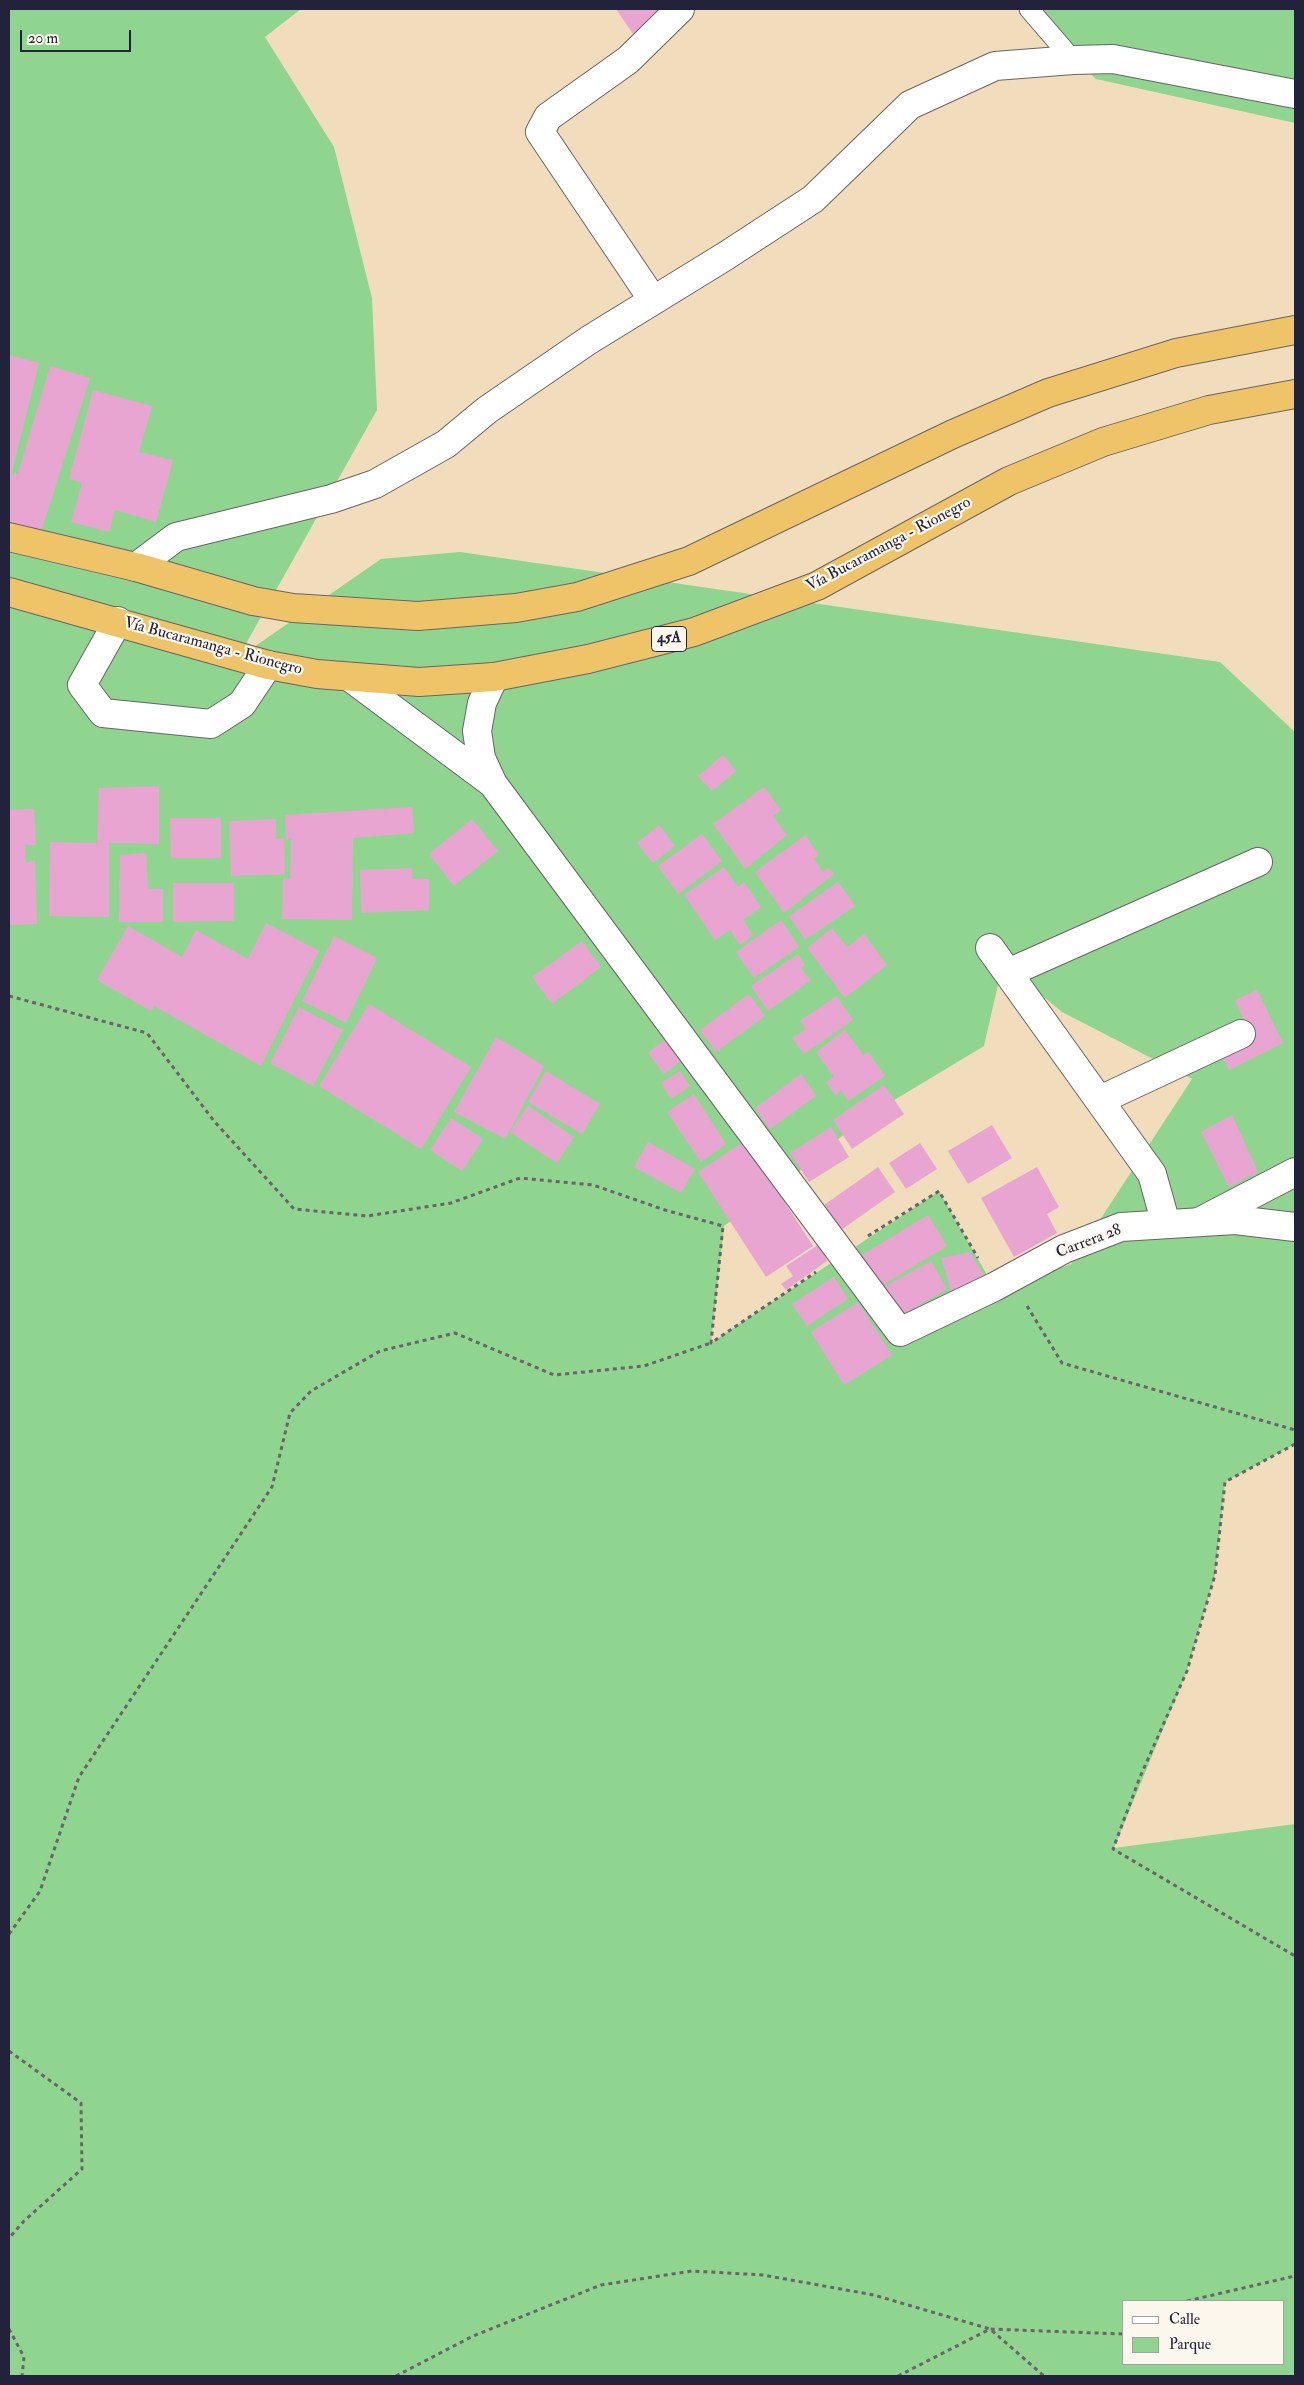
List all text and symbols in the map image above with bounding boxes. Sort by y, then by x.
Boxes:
scale bar [22,20,134,52]
text: 20 m [28,29,58,48]
street label: Vía Bucaramanga - Rionegro [803,493,975,597]
street label: Vía Bucaramanga - Rionegro [122,614,304,680]
road number: 45A [652,626,686,652]
street label: Carrera 28 [1054,1221,1124,1263]
legend [1122,2300,1284,2365]
text: Calle [1169,2310,1200,2329]
text: Parque [1169,2335,1211,2354]

